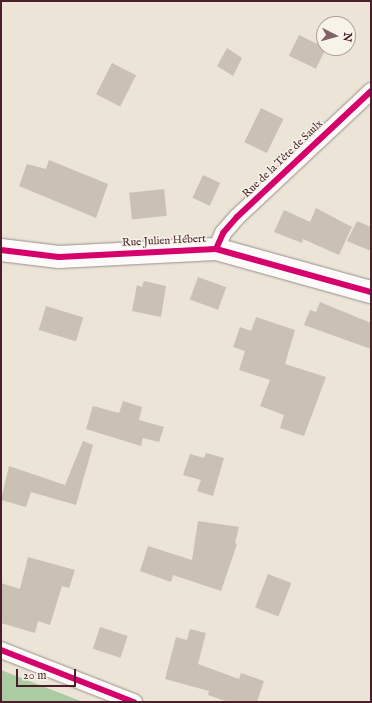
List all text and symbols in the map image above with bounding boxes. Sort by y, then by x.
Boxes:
north arrow [316,16,356,56]
text: N [339,32,354,43]
street label: Rue de la Tête de Saulx [240,117,326,201]
street label: Rue Julien Hébert [122,232,206,250]
scale bar [18,661,78,687]
text: 20 m [23,668,46,683]

